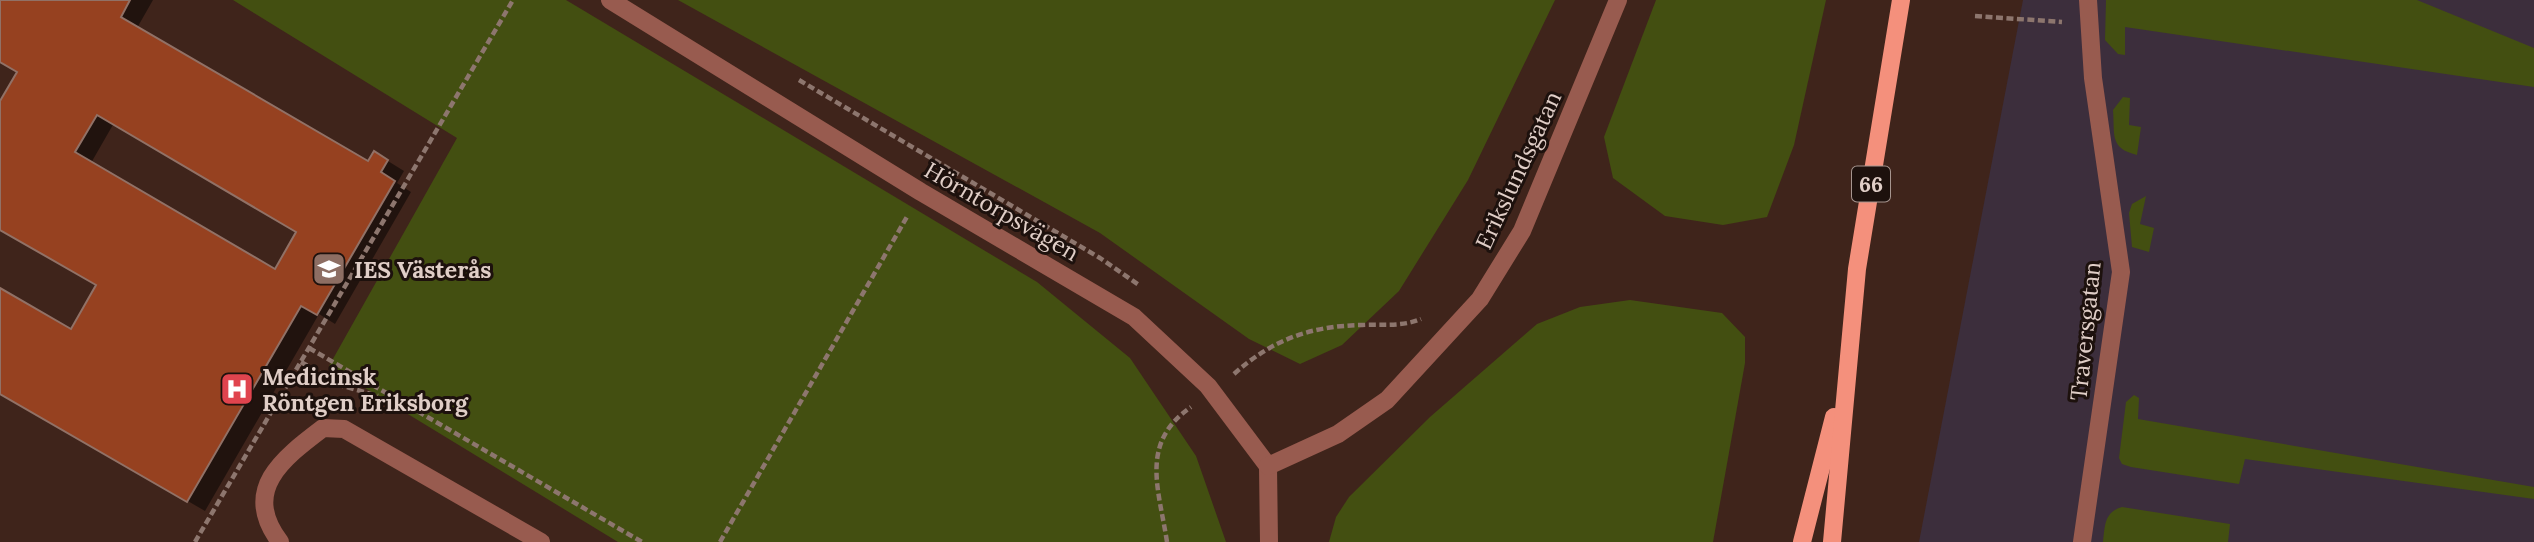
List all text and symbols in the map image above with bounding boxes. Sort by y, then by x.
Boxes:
street label: Erikslundsgatan [1469,86,1567,254]
street label: Hörntorpsvägen [920,155,1084,267]
road number: 66 [1852,166,1890,202]
school or university icon: IES Västerås [310,250,348,288]
place label: IES Västerås [354,255,491,284]
street label: Traversgatan [2063,260,2107,402]
place label: Medicinsk Röntgen Eriksborg [262,362,469,417]
hospital icon: Medicinsk Röntgen Eriksborg [218,370,256,408]

